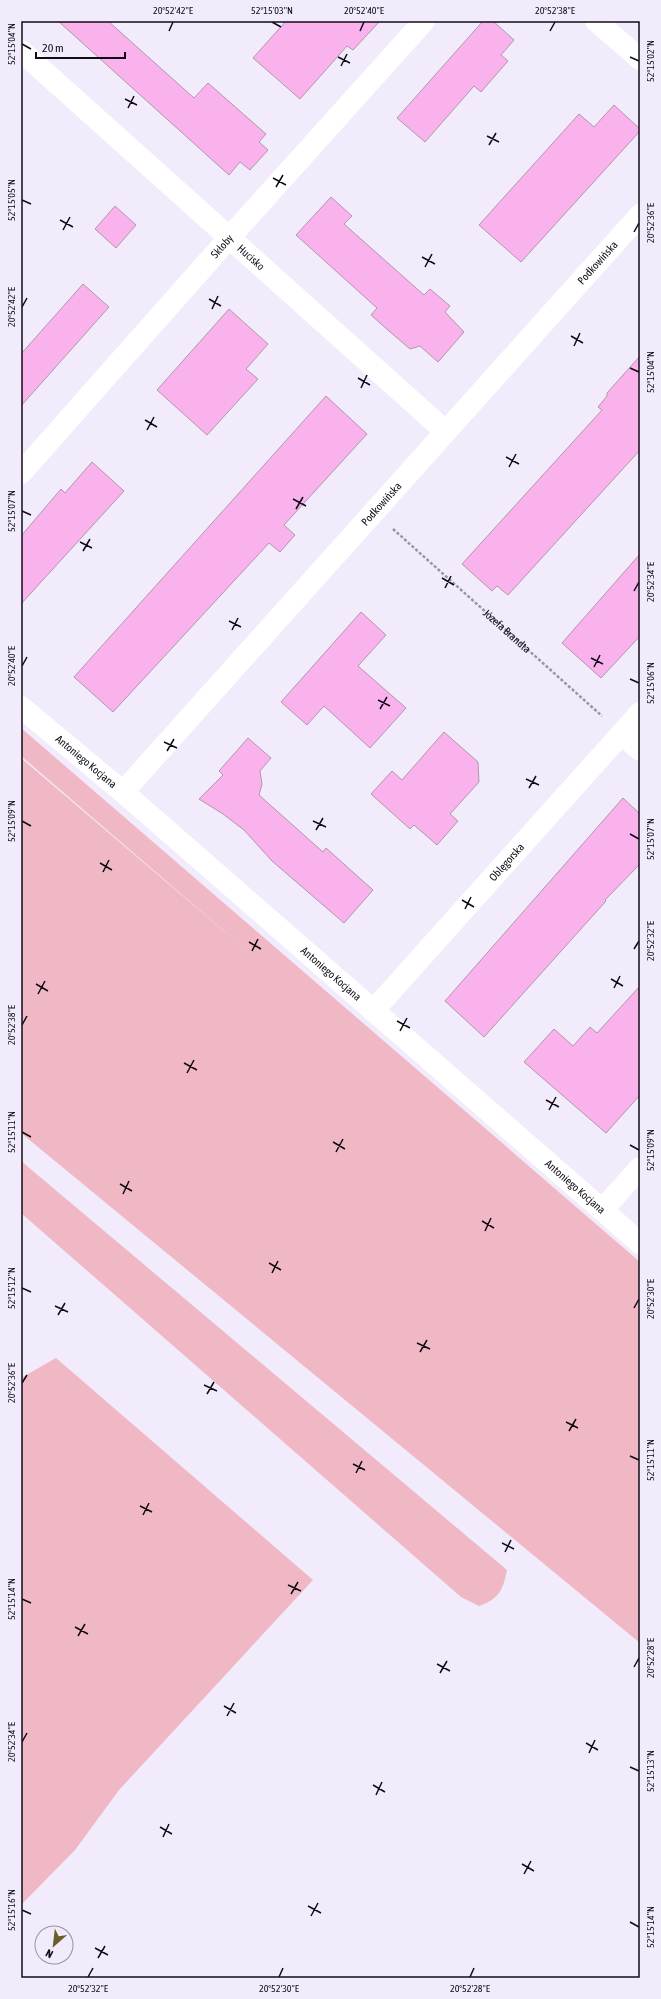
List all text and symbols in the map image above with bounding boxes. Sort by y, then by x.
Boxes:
text: 20°52'42"E [153,5,194,16]
text: 52°15'03"N [251,5,293,16]
text: 20°52'40"E [344,5,385,16]
text: 20°52'38"E [535,5,576,16]
text: 52°15'04"N [6,23,17,65]
scale bar [36,34,125,60]
text: 52°15'02"N [645,40,656,82]
text: 20 m [42,41,64,55]
text: 52°15'05"N [6,179,17,221]
text: 20°52'36"E [645,202,656,243]
street label: Skłoby [208,232,236,260]
street label: Podkowińska [575,238,620,286]
street label: Hucisko [235,242,267,272]
text: 20°52'42"E [6,286,17,327]
text: 52°15'04"N [645,351,656,393]
street label: Podkowińska [359,480,404,528]
text: 52°15'07"N [6,490,17,532]
text: 20°52'34"E [645,561,656,602]
street label: Józefa Brandta [481,607,533,655]
text: 20°52'40"E [6,645,17,686]
text: 52°15'06"N [645,662,656,704]
street label: Antoniego Kocjana [53,733,119,790]
text: 52°15'09"N [6,800,17,842]
text: 52°15'07"N [645,818,656,860]
street label: Oblęgorska [487,841,526,883]
text: 20°52'32"E [645,920,656,961]
street label: Antoniego Kocjana [299,944,364,1003]
text: 20°52'38"E [6,1004,17,1045]
text: 52°15'11"N [6,1111,17,1153]
text: 52°15'09"N [645,1129,656,1171]
street label: Antoniego Kocjana [543,1157,608,1216]
text: 52°15'12"N [6,1267,17,1309]
text: 20°52'30"E [645,1278,656,1319]
text: 20°52'36"E [6,1362,17,1403]
text: 52°15'11"N [645,1439,656,1481]
text: 52°15'14"N [6,1578,17,1620]
text: 20°52'28"E [645,1637,656,1678]
text: 20°52'34"E [6,1721,17,1762]
text: 52°15'13"N [645,1750,656,1792]
text: 52°15'16"N [6,1889,17,1931]
text: 52°15'14"N [645,1906,656,1948]
north arrow [34,1925,74,1965]
text: N [44,1947,55,1961]
text: 20°52'32"E [68,1983,109,1994]
text: 20°52'30"E [259,1983,300,1994]
text: 20°52'28"E [450,1983,491,1994]

